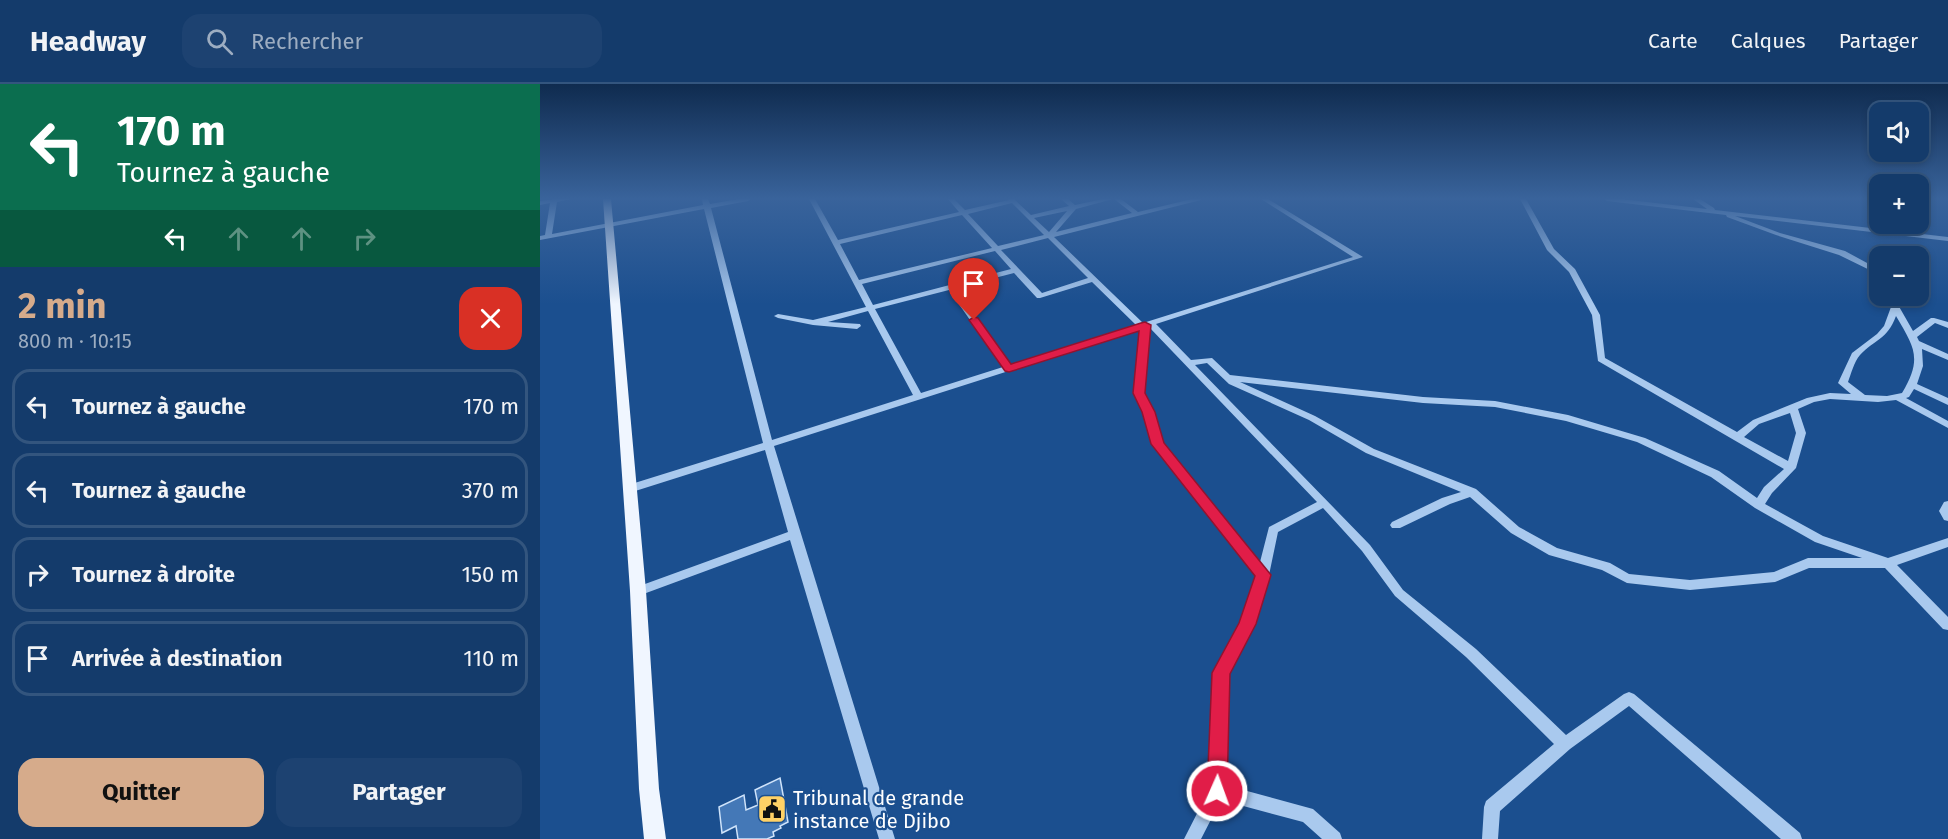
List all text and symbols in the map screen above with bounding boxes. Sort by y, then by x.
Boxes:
search box [182,14,602,68]
text: Headway [30,25,146,58]
icon: search [203,25,236,58]
text: Rechercher [251,28,363,55]
text: Carte [1648,28,1698,54]
text: Calques [1731,28,1806,54]
text: Partager [1839,28,1918,54]
map controls [1869,102,1929,306]
button: sound [1869,102,1929,162]
text: 170 m [117,106,226,156]
icon: left [18,108,96,186]
text: Tournez à gauche [117,157,330,189]
button: + [1869,174,1929,234]
icon: left [159,222,192,255]
icon: ahead [222,222,255,255]
icon: ahead [285,222,318,255]
icon: right [348,222,381,255]
button: − [1869,246,1929,306]
pin [948,258,999,320]
icon: arrive [957,267,990,300]
text: 2 min [18,284,107,328]
button: close [459,287,522,350]
text: 800 m · 10:15 [18,329,132,353]
icon: left [21,390,54,423]
text: Tournez à gauche [72,393,246,420]
text: 170 m [463,393,519,420]
icon: left [21,474,54,507]
text: Tournez à gauche [72,477,246,504]
text: 370 m [462,477,519,504]
icon: right [21,558,54,591]
text: Tournez à droite [72,561,235,588]
text: 150 m [461,561,519,588]
icon: arrive [21,642,54,675]
text: Arrivée à destination [72,645,282,672]
text: 110 m [463,645,519,672]
button: Quitter [18,758,264,827]
button: Partager [276,758,522,827]
position arrow [1185,759,1249,823]
place label: Tribunal de grande instance de Djibo [793,786,964,833]
public building icon: Tribunal de grande instance de Djibo [756,793,788,825]

